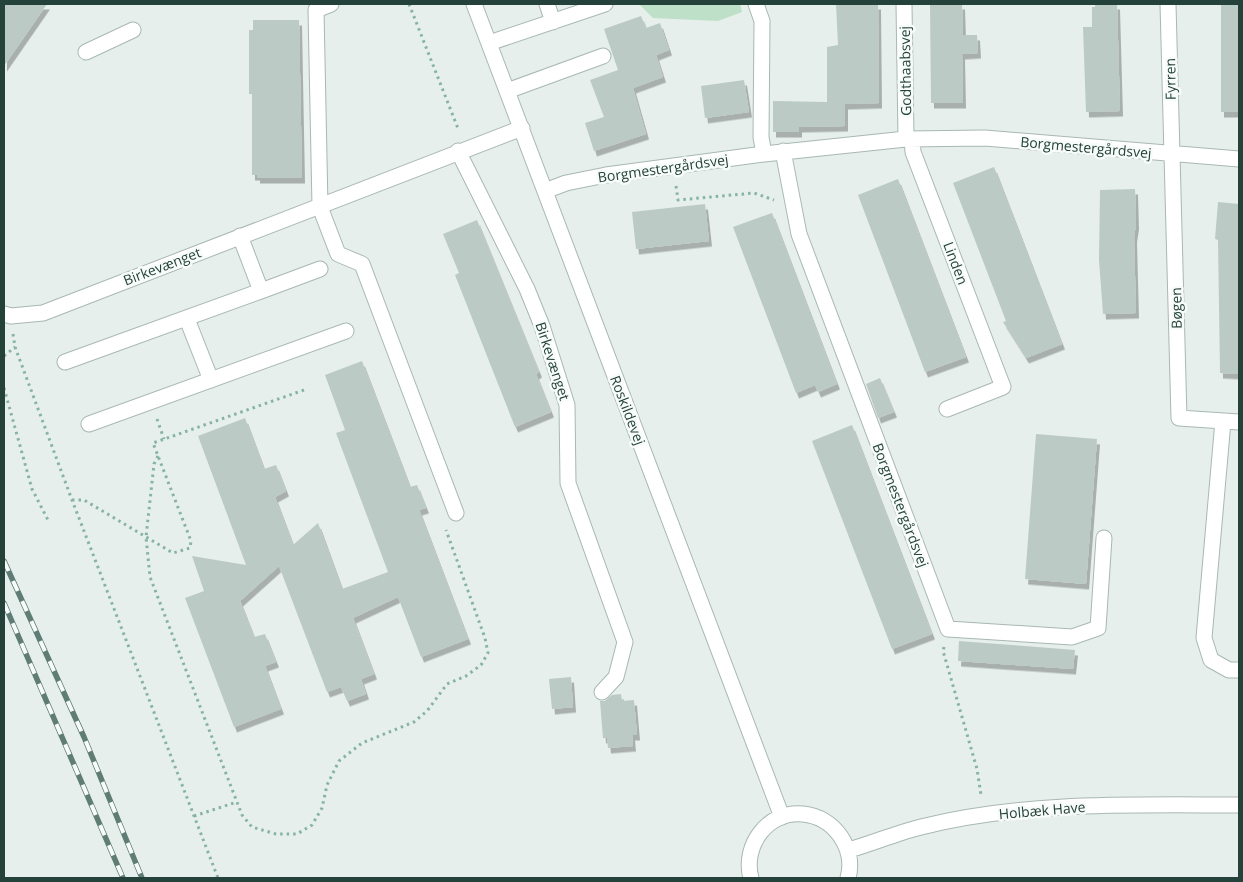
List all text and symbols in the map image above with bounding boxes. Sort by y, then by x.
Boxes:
street label: Godthaabsvej [895,26,915,116]
street label: Fyrren [1160,58,1180,100]
street label: Borgmestergårdsvej [1020,132,1152,162]
street label: Borgmestergårdsvej [597,149,729,187]
street label: Linden [939,239,973,287]
street label: Birkevænget [120,243,204,289]
street label: Bøgen [1166,287,1186,329]
street label: Birkevænget [531,319,575,403]
street label: Roskildevej [606,373,650,447]
street label: Borgmestergårdsvej [869,440,933,570]
street label: Holbæk Have [998,797,1086,823]

